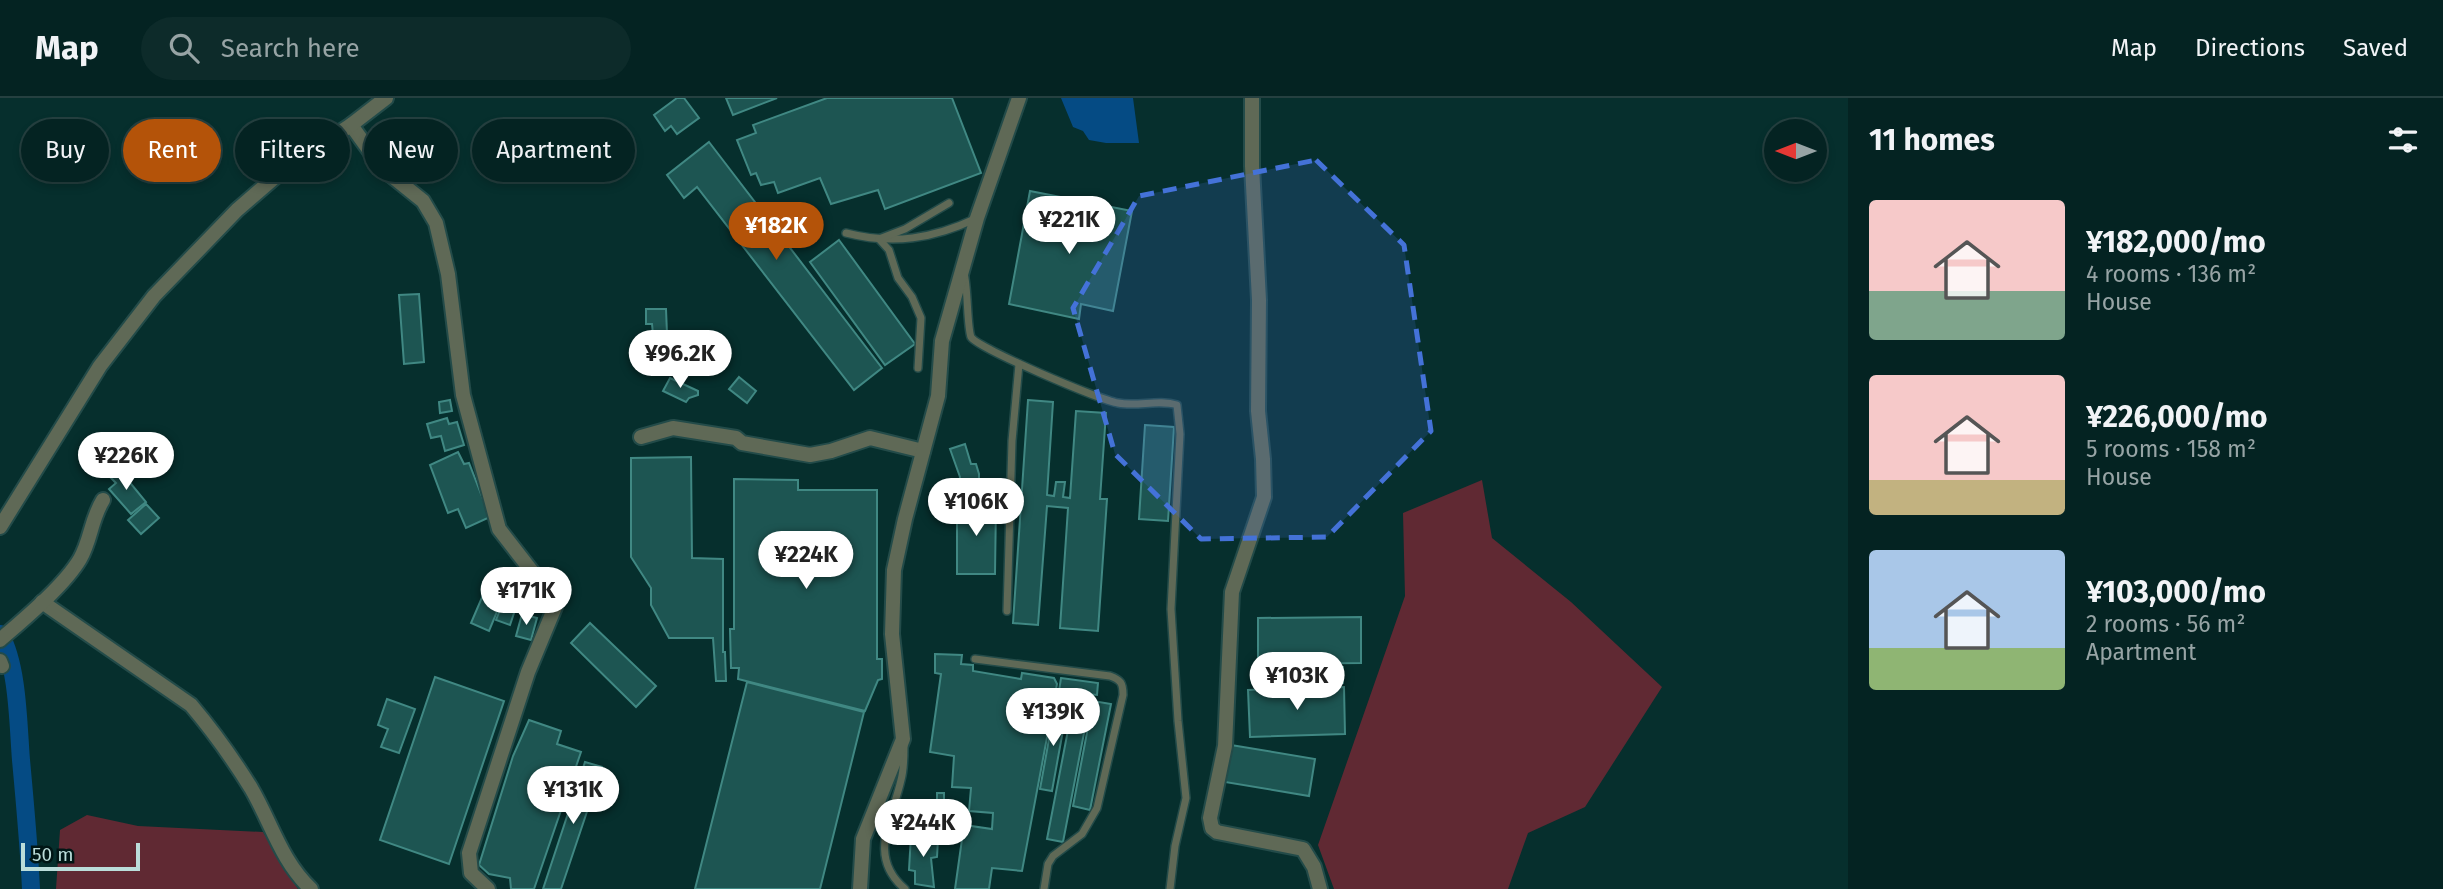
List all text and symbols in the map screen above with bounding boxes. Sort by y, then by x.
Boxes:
search box [141,17,631,80]
text: Map [35,28,99,68]
icon: search [165,29,203,67]
text: Search here [221,33,360,64]
text: Map [2111,34,2157,62]
text: Directions [2195,34,2305,62]
text: Saved [2343,34,2408,62]
chip: Buy [21,119,109,182]
chip: Rent [123,119,221,182]
chip: Filters [235,119,350,182]
chip: New [364,119,458,182]
chip: Apartment [472,119,635,182]
north arrow [1764,119,1827,182]
map controls [1764,119,1827,182]
icon: filters [2384,121,2422,159]
text: 11 homes [1869,122,1995,158]
pin: ¥221K [1020,197,1118,256]
pin: ¥182K [727,202,825,262]
text: ¥221K [1038,205,1100,233]
text: ¥182K [745,211,807,239]
text: ¥182,000/mo [2086,224,2266,260]
icon: home [1925,228,2009,312]
text: 4 rooms · 136 m² [2086,260,2256,288]
text: House [2086,288,2152,316]
pin: ¥96.2K [623,330,737,390]
text: ¥96.2K [645,339,715,367]
text: ¥226,000/mo [2086,399,2268,435]
icon: home [1925,403,2009,487]
pin: ¥226K [77,432,175,492]
text: 5 rooms · 158 m² [2086,435,2256,463]
text: ¥226K [94,441,158,469]
text: House [2086,463,2152,491]
pin: ¥106K [927,478,1025,538]
text: ¥106K [944,487,1008,515]
pin: ¥224K [757,532,855,591]
text: ¥224K [774,540,838,568]
pin: ¥171K [477,568,575,627]
text: ¥103,000/mo [2086,574,2266,610]
text: ¥171K [497,576,555,604]
icon: home [1925,578,2009,662]
text: 2 rooms · 56 m² [2086,610,2245,638]
text: Apartment [2086,638,2196,666]
pin: ¥103K [1248,652,1346,712]
text: ¥103K [1266,661,1328,689]
pin: ¥139K [1004,688,1102,748]
text: ¥139K [1022,697,1084,725]
pin: ¥131K [524,766,622,826]
text: ¥131K [543,775,603,803]
pin: ¥244K [874,800,972,859]
text: ¥244K [891,808,955,836]
scale bar [21,840,140,872]
text: 50 m [32,843,73,866]

